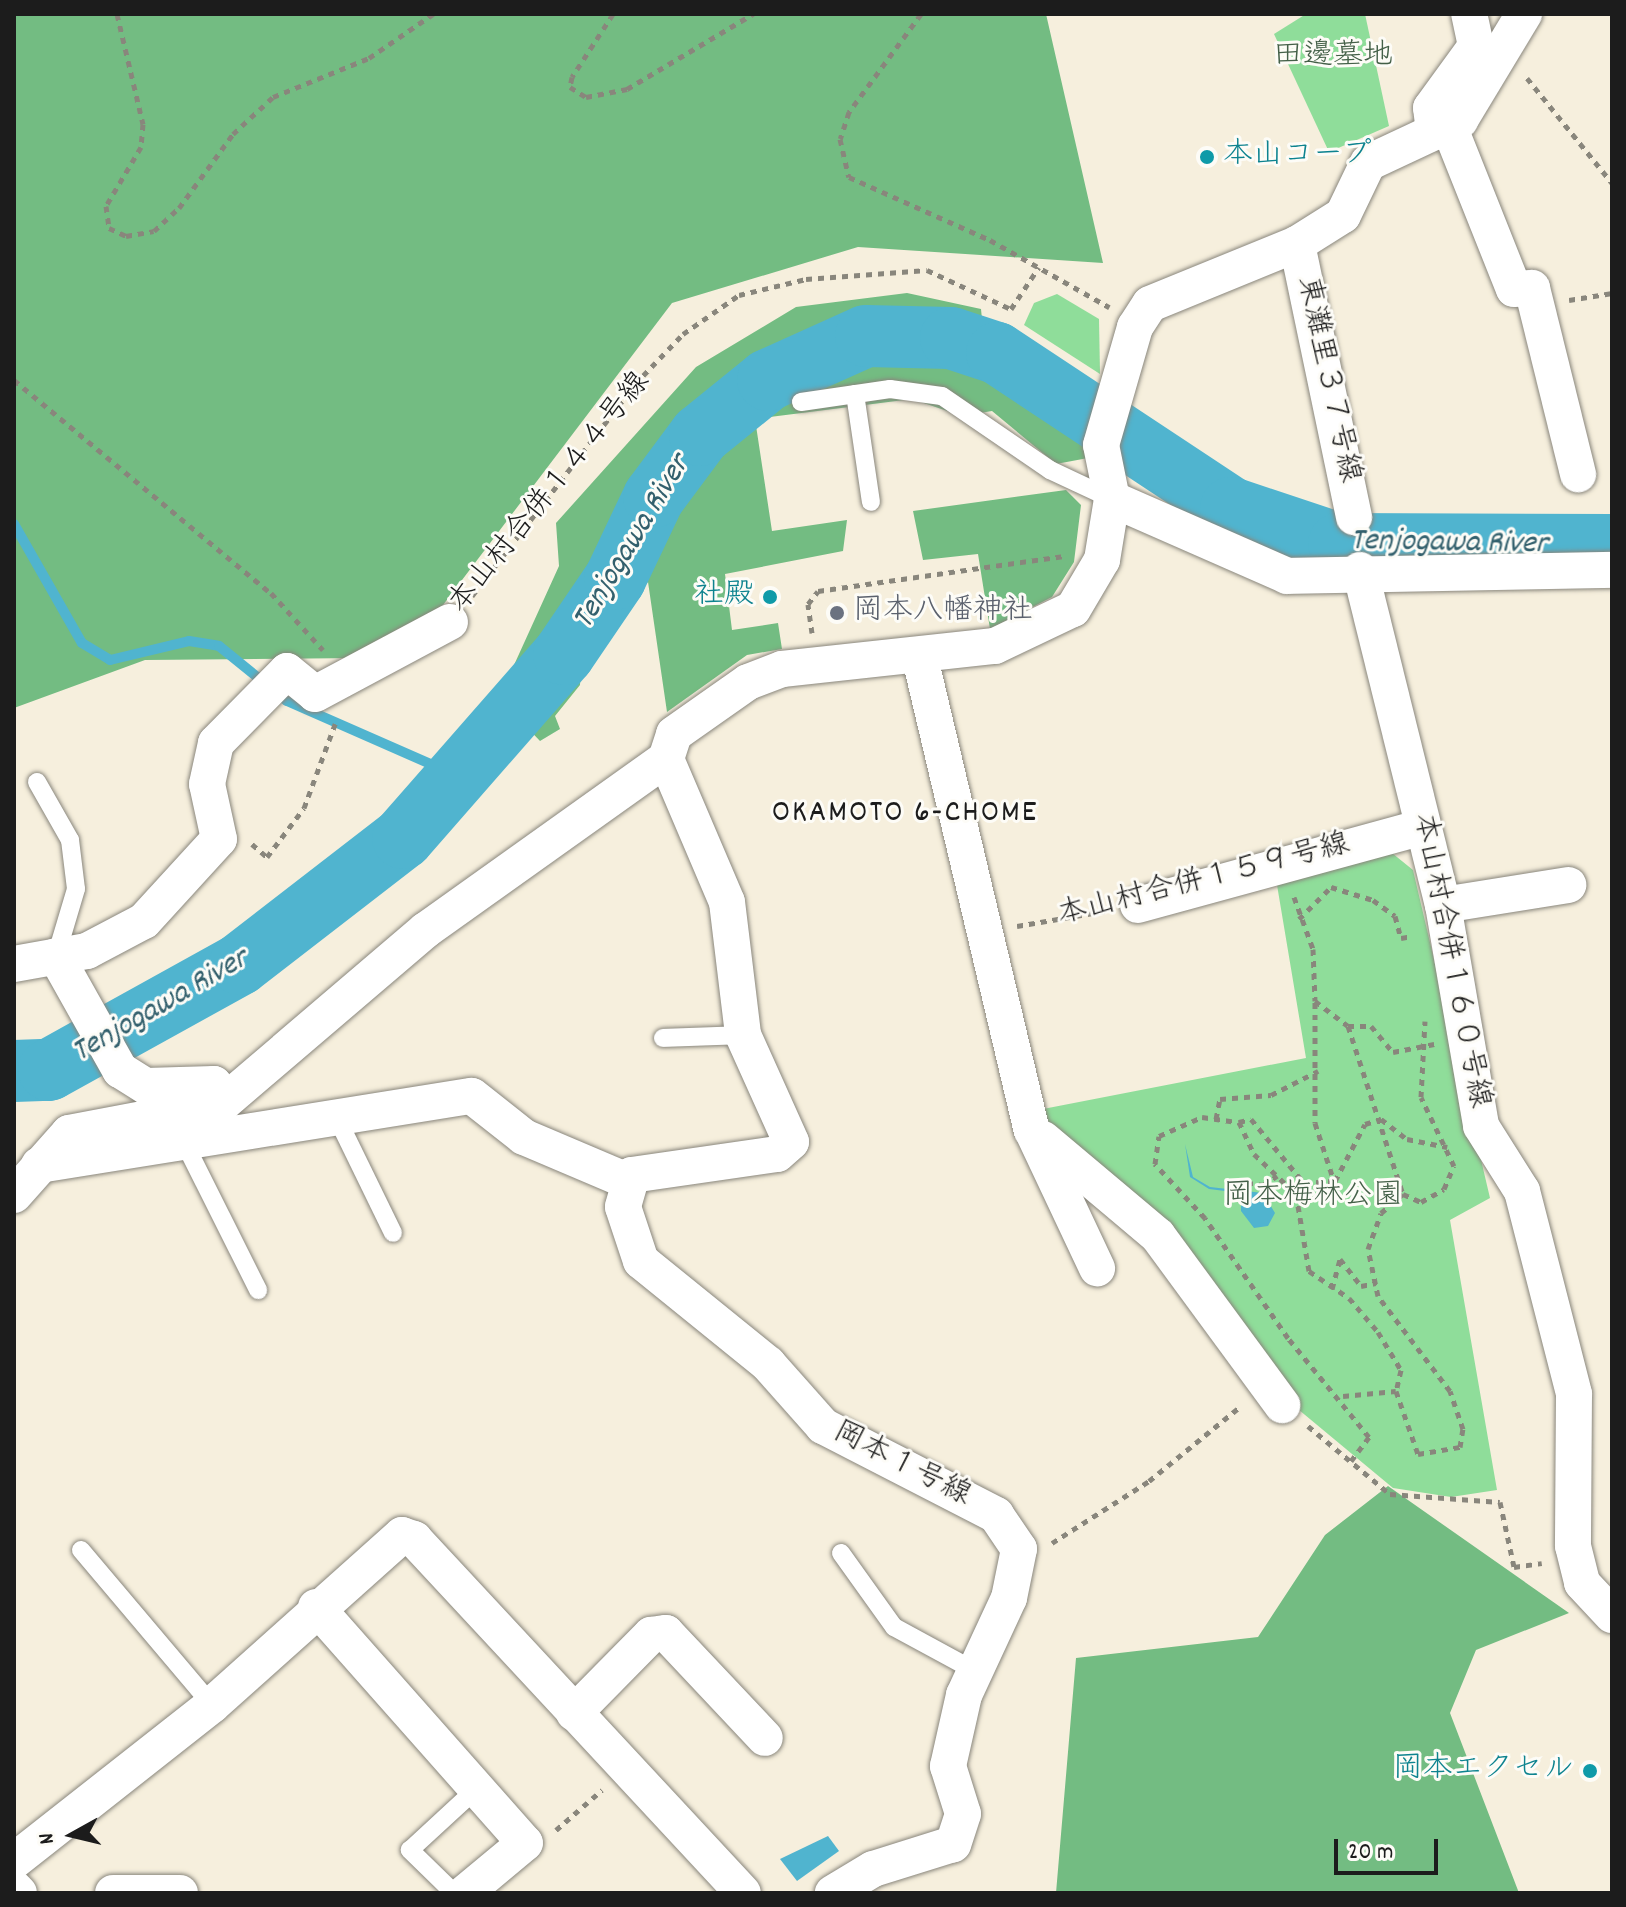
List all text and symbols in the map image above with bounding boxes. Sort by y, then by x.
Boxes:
park label: 田邊墓地 [1273,40,1393,76]
place label: 本山コープ [1223,139,1373,175]
marker: 本山コープ [1198,148,1216,166]
street label: 東灘里３７号線 [1287,274,1365,486]
street label: 本山村合併１４４号線 [443,366,659,622]
water label: Tenjogawa River [566,449,700,637]
water label: Tenjogawa River [1350,523,1548,565]
place label: 社殿 [694,579,754,615]
marker: 社殿 [761,588,779,606]
place label: 岡本八幡神社 [853,595,1033,631]
marker: 岡本八幡神社 [828,604,846,622]
district label: OKAMOTO 6-CHOME [772,795,1038,833]
street label: 本山村合併１６０号線 [1403,810,1495,1112]
street label: 本山村合併１５９号線 [1054,828,1354,936]
water label: Tenjogawa River [66,941,256,1073]
park label: 岡本梅林公園 [1223,1180,1403,1216]
street label: 岡本１号線 [826,1416,976,1516]
place label: 岡本エクセル [1394,1753,1574,1789]
marker: 岡本エクセル [1581,1762,1599,1780]
north arrow [32,1795,112,1875]
scale bar [1338,1823,1442,1873]
text: N [32,1831,64,1846]
text: 20 m [1348,1836,1394,1870]

